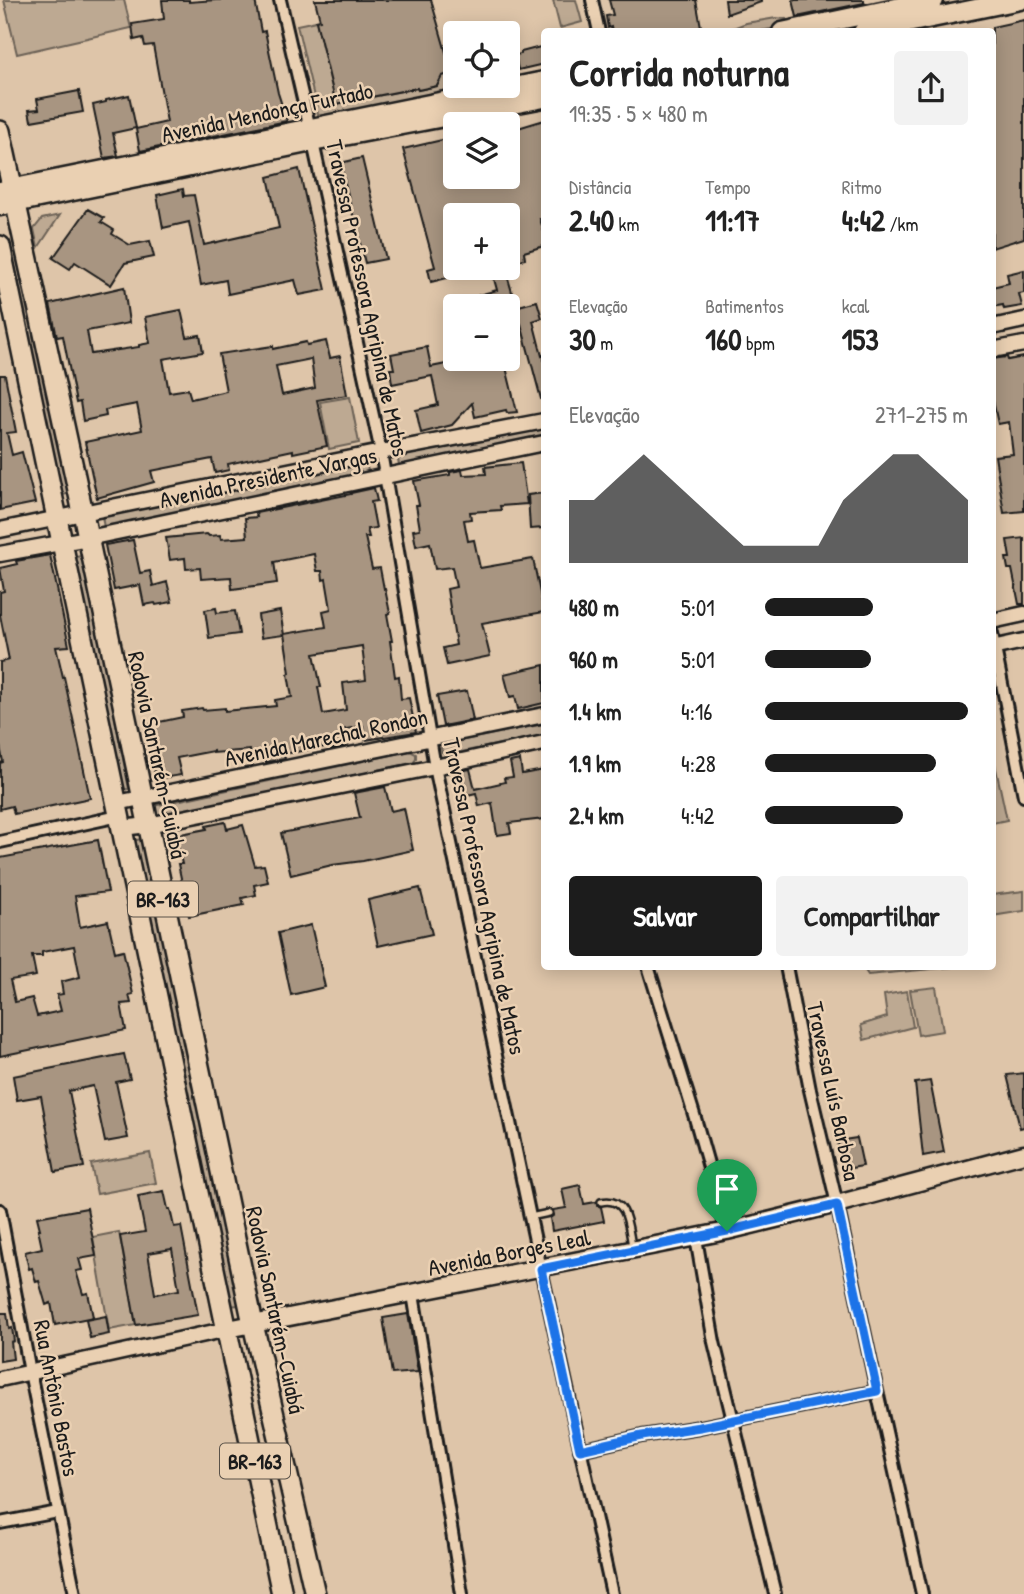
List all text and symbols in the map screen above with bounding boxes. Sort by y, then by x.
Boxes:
map controls [443,21,520,371]
button: locate [443,21,520,98]
text: Corrida noturna [569,46,789,98]
button: share [894,51,968,125]
street label: Avenida Mendonça Furtado [158,74,376,150]
text: 19:35 · 5 × 480 m [569,98,708,129]
button: layers [443,112,520,189]
street label: Travessa Professora Agripina de Matos [319,137,417,459]
text: Distância [569,174,631,200]
text: Tempo [705,174,751,200]
text: Ritmo [842,174,882,200]
text: 2.40 [569,200,614,240]
text: 11:17 [705,200,760,240]
text: 4:42 [842,200,885,240]
button: + [443,203,520,280]
text: km [614,211,639,237]
text: /km [885,211,918,237]
text: Elevação [569,293,628,319]
text: Batimentos [705,293,784,319]
text: kcal [842,293,869,319]
button: − [443,294,520,371]
text: 30 [569,319,596,359]
text: 160 [705,319,742,359]
text: 153 [842,319,879,359]
text: m [596,330,613,356]
text: bpm [742,330,775,356]
text: Elevação [569,399,640,430]
text: 271–275 m [875,399,968,430]
street label: Avenida Presidente Vargas [157,439,380,515]
text: 480 m [569,592,619,623]
text: 5:01 [681,592,715,623]
text: 960 m [569,644,618,675]
text: 5:01 [681,644,715,675]
street label: Rodovia Santarém-Cuiabá [121,649,195,861]
text: 1.4 km [569,696,621,727]
text: 4:16 [681,696,713,727]
street label: Avenida Marechal Rondon [222,700,430,774]
street label: Travessa Professora Agripina de Matos [436,735,534,1057]
text: 1.9 km [569,748,621,779]
text: 4:28 [681,748,716,779]
text: 2.4 km [569,800,624,831]
text: 4:42 [681,800,714,831]
button: Salvar [569,876,762,956]
button: Compartilhar [776,876,968,956]
road number: BR-163 [128,881,198,916]
street label: Travessa Luís Barbosa [800,999,868,1183]
pin [697,1159,757,1231]
icon: arrive [708,1170,746,1208]
street label: Rodovia Santarém-Cuiabá [239,1204,313,1416]
street label: Avenida Borges Leal [425,1221,594,1283]
street label: Rua Antônio Bastos [27,1317,87,1479]
road number: BR-163 [220,1444,290,1478]

